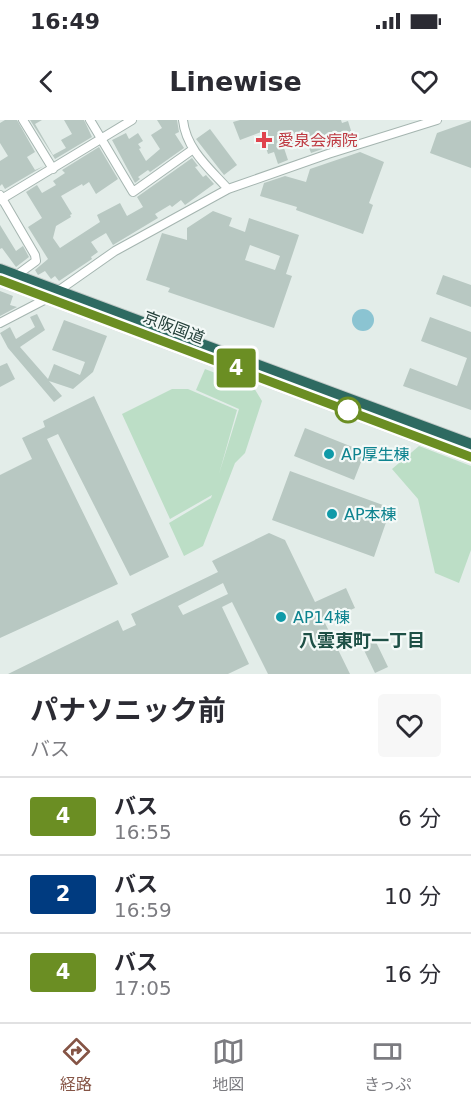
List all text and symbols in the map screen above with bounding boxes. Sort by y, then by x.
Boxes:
text: 16:49 [30,9,100,34]
icon: back [30,65,63,98]
icon: heart [408,65,441,98]
text: Linewise [169,66,302,97]
marker: 愛泉会病院 [255,131,273,149]
place label: 愛泉会病院 [278,131,358,150]
street label: 京阪国道 [141,307,207,348]
line badge: 4 [216,348,256,388]
text: 4 [229,356,243,380]
unlabelled marker [335,397,361,423]
place label: AP厚生棟 [341,445,410,464]
marker: AP厚生棟 [322,447,336,461]
place label: AP本棟 [344,505,397,524]
marker: AP本棟 [325,507,339,521]
place label: AP14棟 [293,608,350,627]
marker: AP14棟 [274,610,288,624]
district label: 八雲東町一丁目 [299,630,425,651]
text: パナソニック前 [30,694,226,727]
button: heart [378,694,441,757]
text: バス [30,737,70,761]
text: バス [114,794,158,819]
text: 4 [56,804,70,828]
text: 6 分 [398,806,441,831]
text: 16:55 [114,820,172,844]
text: バス [114,872,158,897]
text: 2 [56,882,70,906]
text: 10 分 [384,884,441,909]
text: 16:59 [114,898,172,922]
text: バス [114,950,158,975]
text: 4 [56,960,70,984]
text: 16 分 [384,962,441,987]
text: 17:05 [114,976,172,1000]
tab: 経路 [60,1035,93,1095]
tab: 地図 [212,1035,245,1095]
tab: きっぷ [364,1035,411,1095]

